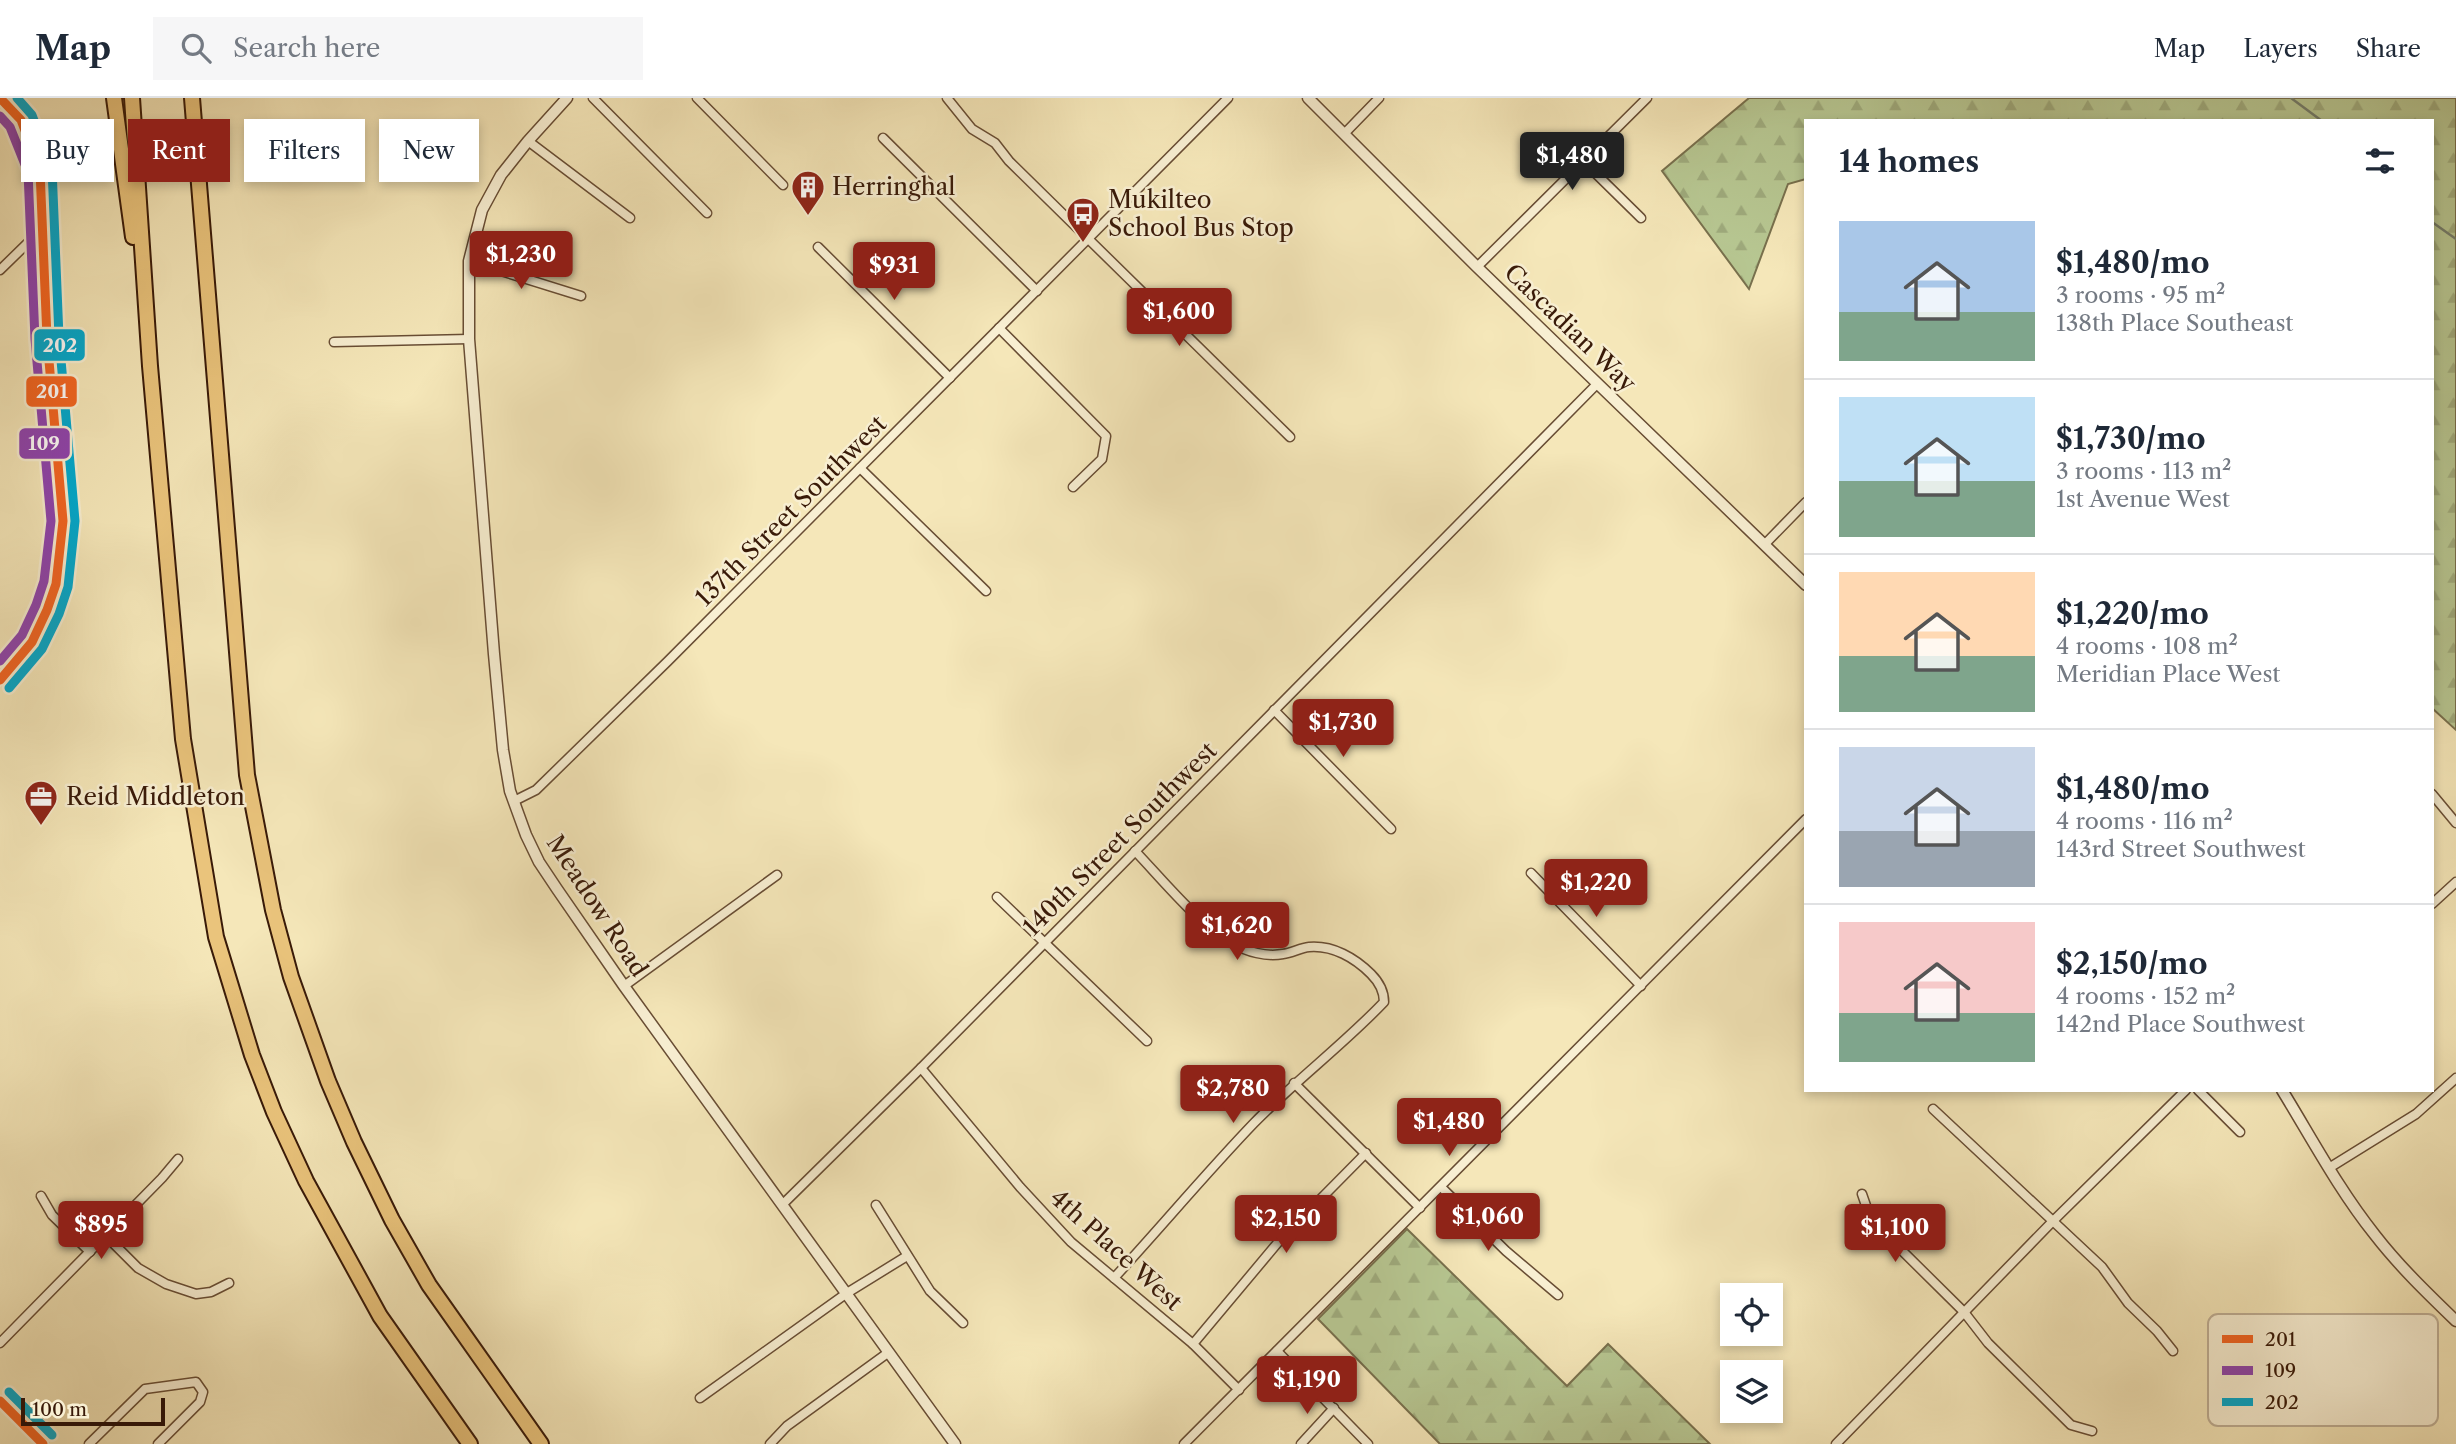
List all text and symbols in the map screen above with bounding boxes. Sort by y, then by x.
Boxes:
search box [153,17,643,80]
text: Map [35,28,111,69]
icon: search [177,29,215,67]
text: Search here [233,32,380,64]
text: Map [2154,34,2205,63]
text: Layers [2243,34,2318,63]
text: Share [2356,34,2421,63]
chip: Buy [21,119,114,182]
chip: Rent [128,119,230,182]
chip: Filters [244,119,365,182]
chip: New [379,119,479,182]
pin: $1,480 [1515,132,1629,192]
text: $1,480 [1536,141,1608,169]
icon: filters [2361,142,2399,180]
text: 14 homes [1839,143,1979,180]
building icon: Herringhal [789,168,827,217]
place label: Herringhal [832,172,955,201]
place label: Mukilteo School Bus Stop [1108,185,1294,242]
bus stop icon: Mukilteo School Bus Stop [1064,195,1102,244]
pin: $1,230 [464,232,578,291]
text: $1,230 [486,240,556,268]
pin: $931 [853,242,935,302]
text: $1,480/mo [2056,244,2210,281]
icon: home [1895,249,1979,333]
text: $931 [869,251,919,279]
street label: Cascadian Way [1499,258,1643,398]
text: 3 rooms · 95 m² [2056,281,2225,309]
pin: $1,600 [1122,288,1236,348]
text: $1,600 [1143,297,1215,325]
text: 138th Place Southeast [2056,309,2293,337]
line badge: 202 [33,328,86,362]
text: 202 [43,334,77,357]
line badge: 201 [25,375,78,408]
text: 201 [36,380,68,403]
street label: 137th Street Southwest [689,409,892,612]
text: $1,730/mo [2056,420,2206,457]
icon: home [1895,425,1979,509]
line badge: 109 [18,427,71,460]
text: 109 [28,432,60,455]
text: 3 rooms · 113 m² [2056,457,2232,485]
text: 1st Avenue West [2056,485,2230,513]
text: $1,220/mo [2056,595,2209,632]
icon: home [1895,600,1979,684]
text: 4 rooms · 108 m² [2056,632,2238,660]
text: Meridian Place West [2056,660,2280,688]
pin: $1,730 [1286,700,1400,759]
text: $1,730 [1309,708,1377,736]
street label: 140th Street Southwest [1017,736,1223,941]
text: $1,480/mo [2056,770,2210,807]
icon: home [1895,775,1979,859]
office icon: Reid Middleton [22,778,60,827]
place label: Reid Middleton [66,782,245,811]
text: 4 rooms · 116 m² [2056,807,2233,835]
street label: Meadow Road [541,829,654,982]
text: 143rd Street Southwest [2056,835,2306,863]
pin: $1,220 [1539,860,1653,919]
text: $1,220 [1560,868,1632,896]
pin: $1,620 [1180,902,1294,962]
text: $1,620 [1201,911,1273,939]
text: $2,150/mo [2056,945,2208,982]
icon: home [1895,950,1979,1034]
text: 4 rooms · 152 m² [2056,982,2236,1010]
text: 142nd Place Southwest [2056,1010,2305,1038]
pin: $2,780 [1176,1066,1290,1125]
text: $2,780 [1196,1074,1270,1102]
pin: $1,480 [1392,1098,1506,1158]
text: $1,480 [1413,1107,1485,1135]
street label: 4th Place West [1044,1183,1189,1317]
pin: $1,060 [1431,1194,1545,1253]
pin: $2,150 [1229,1196,1343,1255]
pin: $895 [60,1202,142,1261]
text: $1,060 [1452,1202,1524,1230]
text: $2,150 [1251,1204,1321,1232]
pin: $1,100 [1838,1204,1952,1264]
text: $895 [74,1210,128,1238]
text: $1,100 [1861,1213,1929,1241]
map controls [1720,1283,1783,1423]
button: locate [1720,1283,1783,1346]
legend [2208,1314,2438,1426]
text: 201 [2265,1328,2296,1351]
pin: $1,190 [1250,1356,1364,1416]
text: 109 [2265,1359,2296,1382]
button: layers [1720,1360,1783,1423]
text: $1,190 [1273,1365,1341,1393]
text: 202 [2265,1391,2299,1414]
scale bar [21,1395,164,1427]
text: 100 m [32,1398,87,1421]

